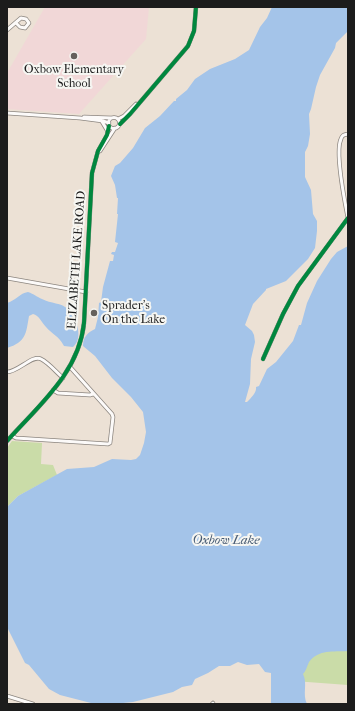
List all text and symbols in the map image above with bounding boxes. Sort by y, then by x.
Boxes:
marker: Oxbow Elementary School [69,51,79,61]
place label: Oxbow Elementary School [24,63,124,91]
street label: ELIZABETH LAKE ROAD [65,190,89,330]
place label: Sprader's On the Lake [102,299,165,327]
marker: Sprader's On the Lake [89,308,99,318]
water label: Oxbow Lake [192,533,260,549]

